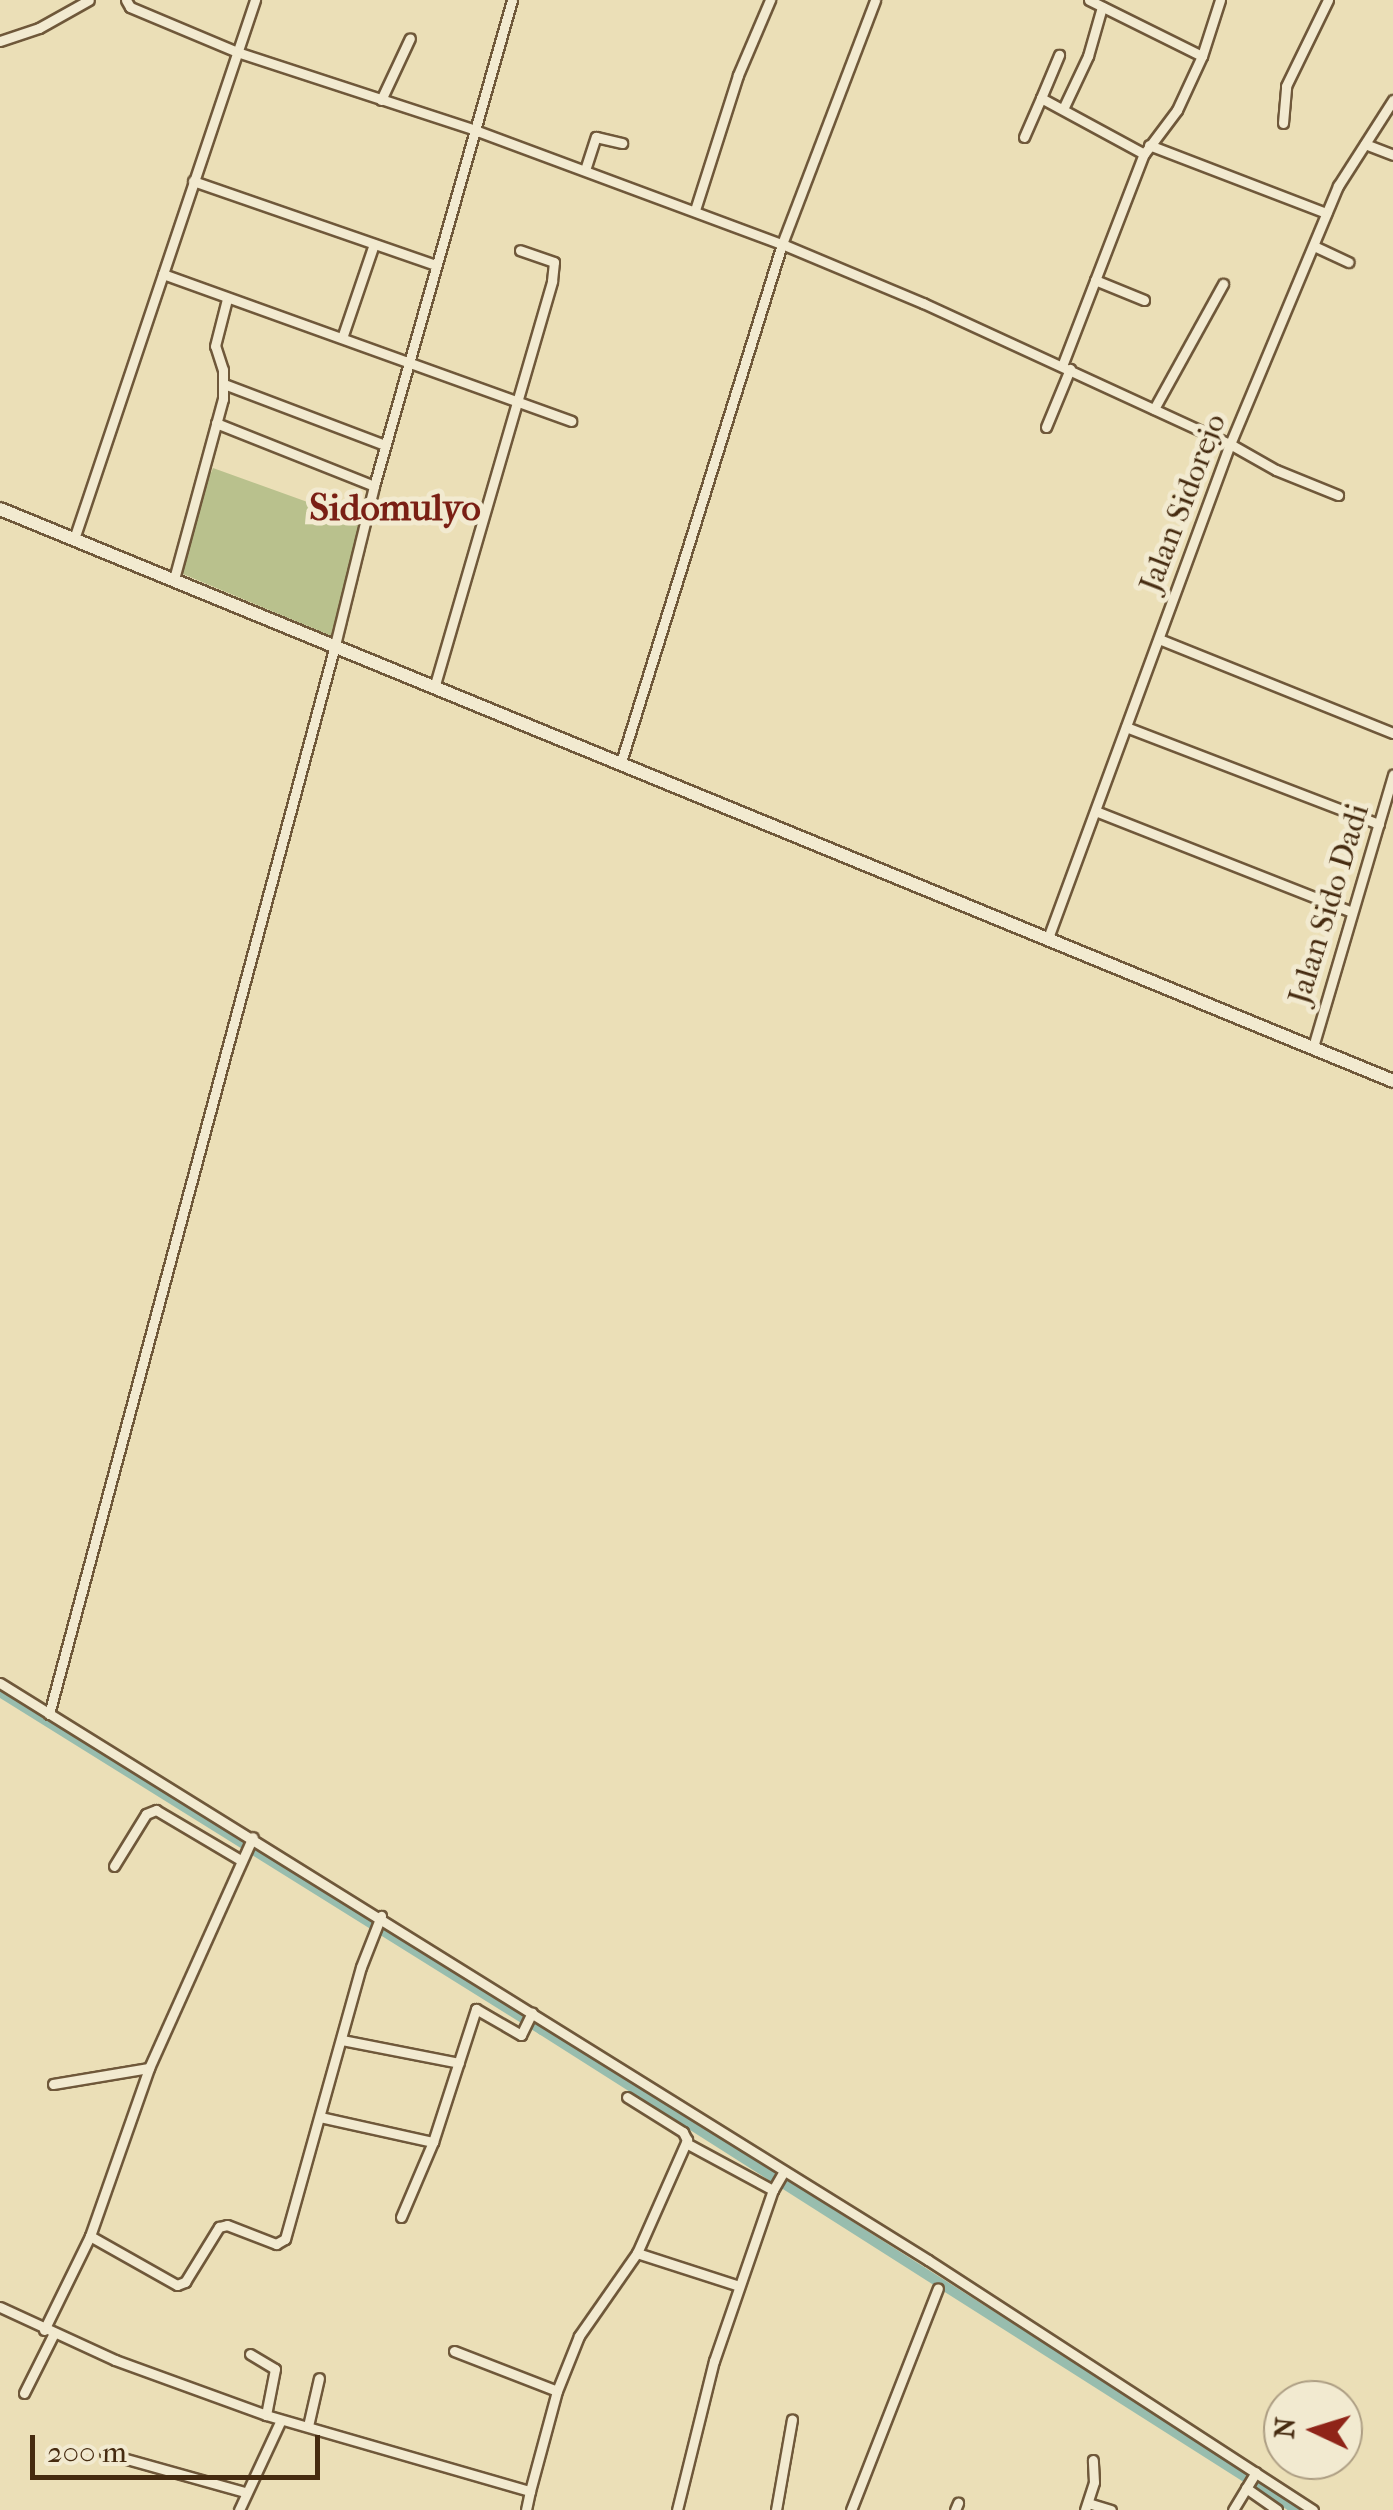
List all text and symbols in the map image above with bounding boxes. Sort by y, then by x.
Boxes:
street label: Jalan Sidorejo [1131,408,1235,598]
district label: Sidomulyo [309,485,481,531]
street label: Jalan Sido Dadi [1280,799,1378,1009]
north arrow [1263,2380,1363,2480]
scale bar [35,2415,325,2477]
text: N [1267,2416,1302,2440]
text: 200 m [47,2435,127,2470]

